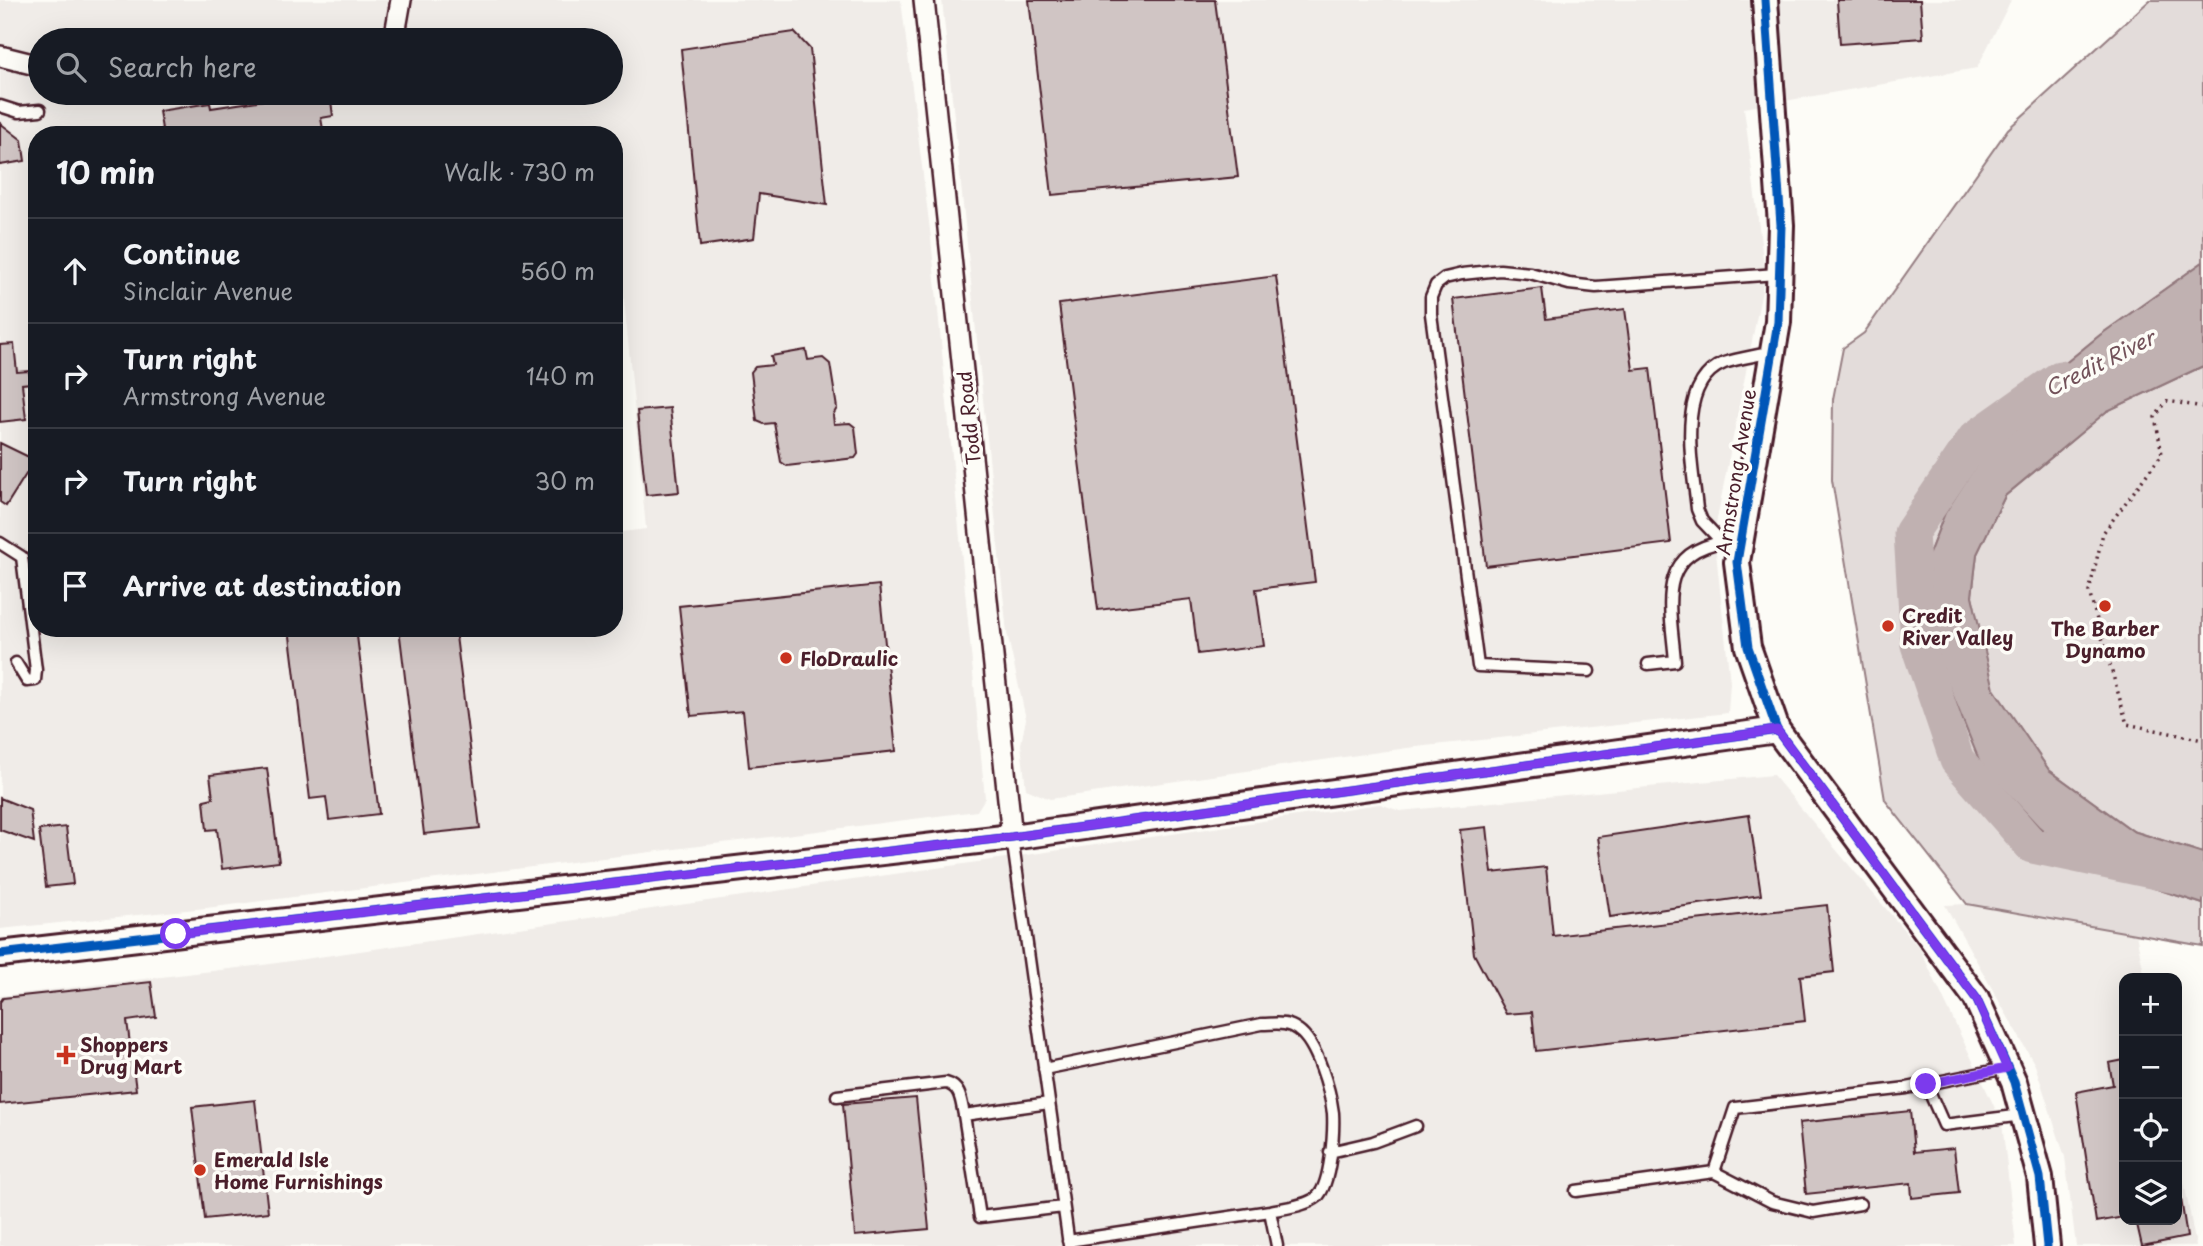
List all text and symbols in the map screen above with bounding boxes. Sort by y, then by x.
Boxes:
search box [28,28,623,105]
text: Search here [108,47,257,86]
icon: search [52,48,90,86]
text: 10 min [56,149,155,194]
text: Walk · 730 m [444,154,595,189]
text: Continue [123,234,240,273]
icon: ahead [56,252,94,290]
text: 560 m [520,253,595,288]
text: Sinclair Avenue [123,273,293,308]
water label: Credit River [2038,319,2162,403]
text: Turn right [123,339,257,378]
icon: right [56,357,94,395]
text: 140 m [526,358,595,393]
street label: Todd Road [949,370,987,466]
text: Armstrong Avenue [123,378,326,413]
street label: Armstrong Avenue [1708,387,1762,557]
text: Turn right [123,461,257,500]
icon: right [56,462,94,500]
text: 30 m [534,463,595,498]
text: Arrive at destination [123,566,402,605]
icon: arrive [56,567,94,605]
marker: The Barber Dynamo [2097,598,2113,614]
place label: Credit River Valley [1902,601,2013,651]
place label: The Barber Dynamo [2051,614,2159,664]
marker: Credit River Valley [1880,618,1896,634]
place label: FloDraulic [800,644,898,672]
marker: FloDraulic [778,650,794,666]
route start [160,918,191,949]
map controls [2119,973,2182,1225]
button: + [2119,973,2182,1036]
place label: Shoppers Drug Mart [80,1030,182,1080]
button: − [2119,1036,2182,1099]
marker: Shoppers Drug Mart [58,1047,74,1063]
route end [1910,1068,1941,1099]
button: locate [2119,1099,2182,1162]
place label: Emerald Isle Home Furnishings [214,1145,383,1195]
marker: Emerald Isle Home Furnishings [192,1162,208,1178]
button: layers [2119,1162,2182,1225]

